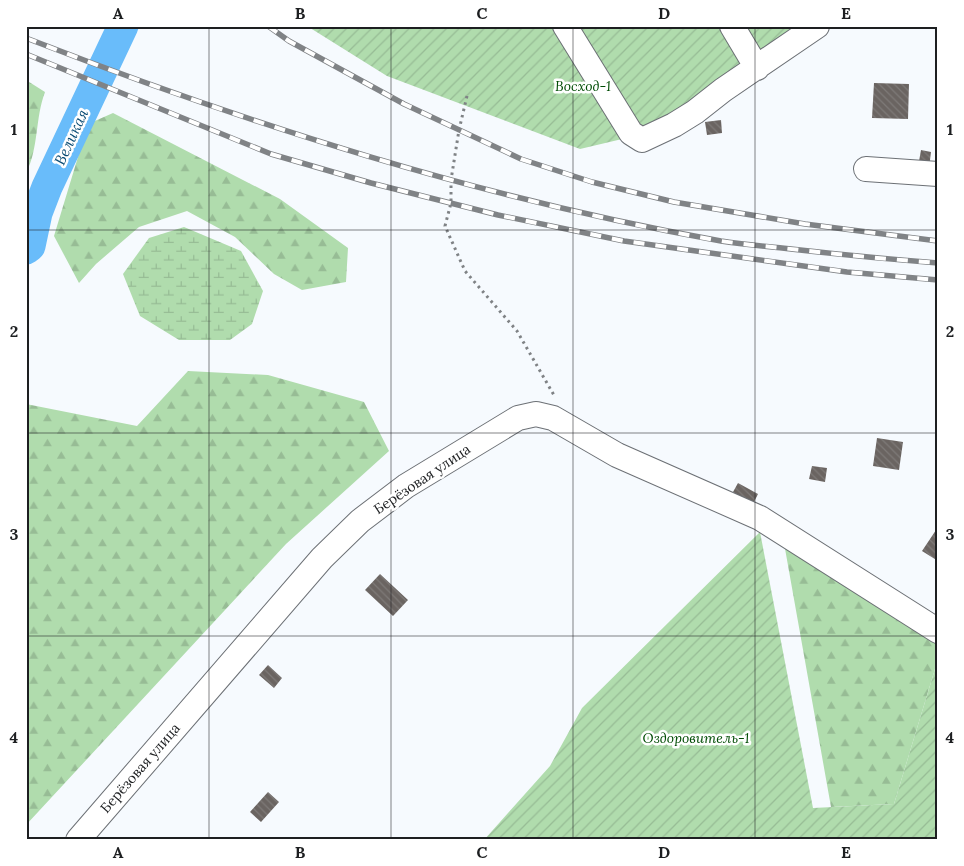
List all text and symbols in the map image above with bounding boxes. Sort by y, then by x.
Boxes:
text: A [113,3,124,23]
text: B [295,3,306,23]
text: C [476,3,488,23]
text: D [658,3,670,23]
text: E [841,3,851,23]
park label: Восход-1 [555,77,611,95]
water label: Великая [50,106,92,168]
text: 1 [11,119,17,139]
text: 1 [947,119,953,139]
text: 2 [10,321,18,341]
text: 2 [946,321,954,341]
street label: Берёзовая улица [370,440,474,518]
text: 3 [10,524,19,544]
text: 3 [946,524,955,544]
street label: Берёзовая улица [96,719,184,817]
text: 4 [10,727,19,747]
text: 4 [946,727,955,747]
park label: Оздоровитель-1 [643,729,749,747]
text: A [113,842,124,862]
text: B [295,842,306,862]
text: C [476,842,488,862]
text: D [658,842,670,862]
text: E [841,842,851,862]

